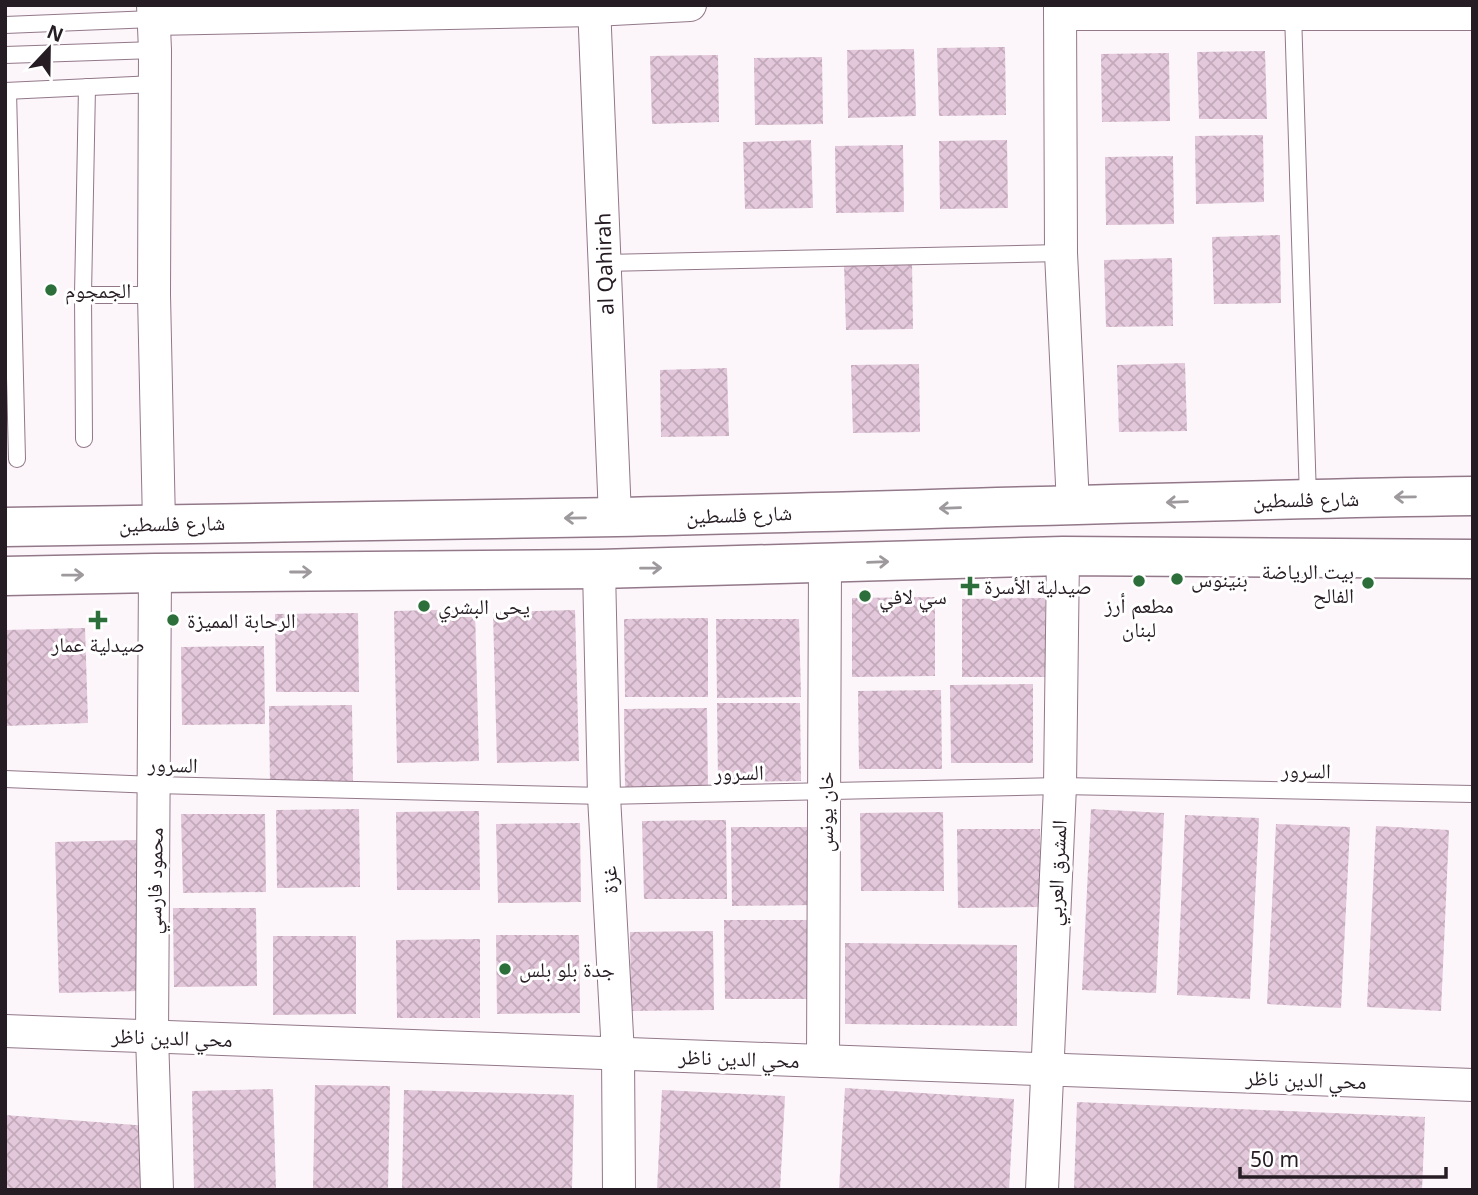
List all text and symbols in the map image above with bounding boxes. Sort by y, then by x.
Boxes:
north arrow [14,14,84,84]
text: N [43,18,67,48]
street label: al Qahirah [588,212,620,316]
place label: الجمجوم [65,276,131,305]
marker: الجمجوم [43,282,59,298]
street label: شارع فلسطين [1253,484,1359,514]
one-way arrow [1393,490,1416,503]
one-way arrow [1166,495,1189,509]
street label: شارع فلسطين [685,498,793,530]
one-way arrow [938,502,961,515]
street label: شارع فلسطين [119,508,225,538]
one-way arrow [564,511,587,525]
one-way arrow [867,555,890,568]
place label: بيت الرياضة الفالح [1262,557,1354,609]
one-way arrow [639,561,662,575]
one-way arrow [289,565,312,579]
place label: بنينوس [1191,565,1248,593]
one-way arrow [62,568,85,582]
marker: بنينوس [1169,571,1185,587]
place label: صيدلية الأسرة [984,572,1092,600]
marker: مطعم أرز لبنان [1131,573,1147,589]
marker: بيت الرياضة الفالح [1360,575,1376,591]
marker: صيدلية الأسرة [962,578,978,594]
place label: سي لافي [879,582,947,613]
marker: سي لافي [857,588,873,604]
place label: مطعم أرز لبنان [1103,591,1174,643]
place label: يحى البشري [438,592,530,623]
marker: يحى البشري [416,598,432,614]
place label: الرحابة المميزة [187,606,296,634]
marker: صيدلية عمار [90,612,106,628]
marker: الرحابة المميزة [165,612,181,628]
place label: صيدلية عمار [50,630,145,658]
street label: السرور [147,749,198,779]
street label: السرور [1280,756,1331,784]
street label: السرور [713,758,764,786]
street label: خان يونس [811,772,839,852]
street label: المشرق العربي [1039,819,1076,927]
street label: محمود فارسي [139,827,172,935]
street label: غزة [594,865,624,895]
place label: جدة بلو بلس [519,955,615,983]
marker: جدة بلو بلس [497,961,513,977]
street label: محي الدين ناظر [110,1021,233,1056]
street label: محي الدين ناظر [677,1042,800,1077]
street label: محي الدين ناظر [1244,1063,1367,1098]
scale bar [1240,1136,1446,1180]
text: 50 m [1250,1145,1299,1173]

